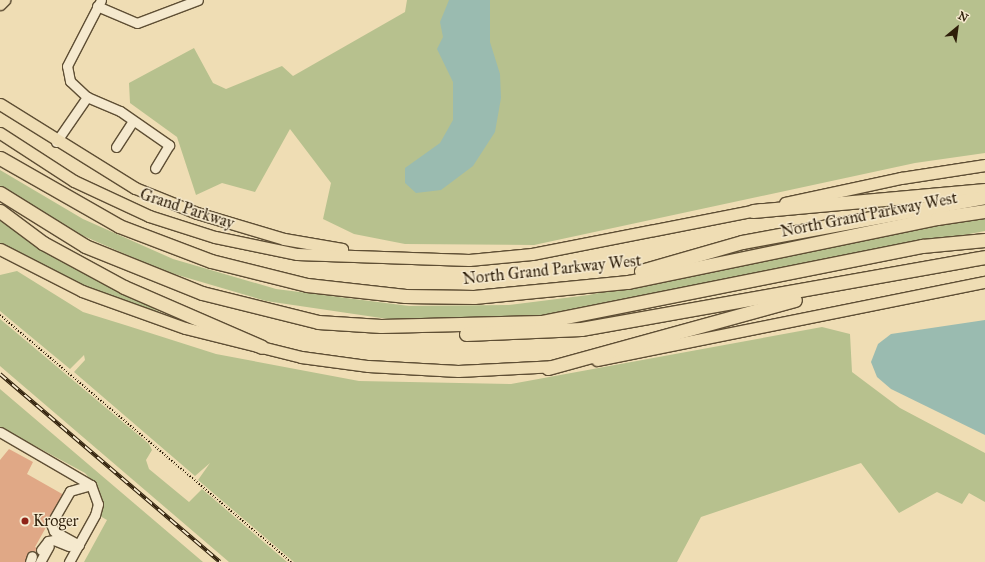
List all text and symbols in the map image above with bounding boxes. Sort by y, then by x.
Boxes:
north arrow [937,8,977,48]
text: N [956,9,970,25]
street label: Grand Parkway [137,185,237,233]
street label: North Grand Parkway West [779,188,959,242]
street label: North Grand Parkway West [462,251,642,289]
place label: Kroger [33,511,79,531]
marker: Kroger [20,516,30,526]

